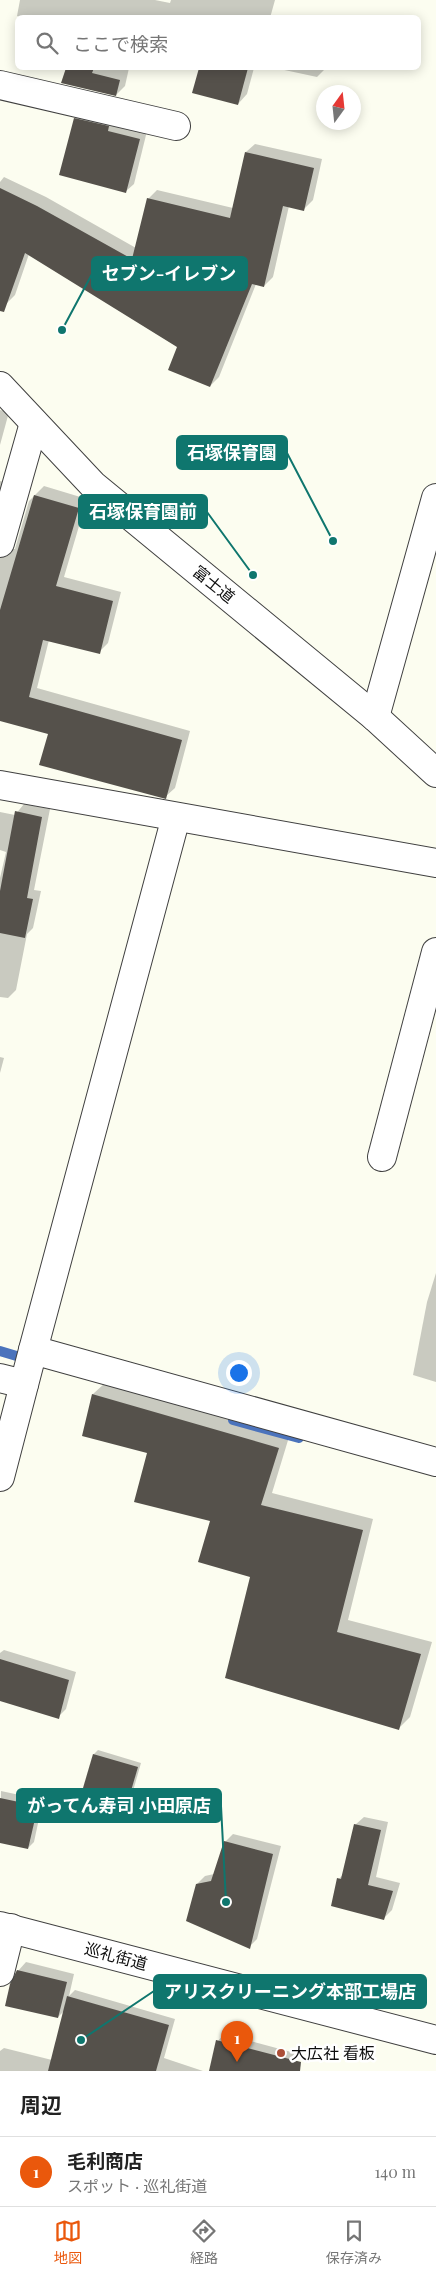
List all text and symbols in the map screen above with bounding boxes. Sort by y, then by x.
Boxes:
search box [15,15,421,70]
icon: search [33,29,61,57]
text: ここで検索 [73,30,168,56]
north arrow [316,85,361,130]
callout: セブン-イレブン [92,257,247,290]
text: セブン-イレブン [102,261,236,285]
callout: 石塚保育園 [177,436,287,469]
text: 石塚保育園 [187,440,277,464]
callout: 石塚保育園前 [79,495,207,528]
text: 石塚保育園前 [89,499,197,523]
street label: 富士道 [189,560,240,607]
your location [226,1360,252,1386]
callout: がってん寿司 小田原店 [17,1789,221,1822]
text: がってん寿司 小田原店 [27,1793,211,1817]
street label: 巡礼街道 [82,1937,150,1974]
callout: アリスクリーニング本部工場店 [154,1975,426,2008]
text: アリスクリーニング本部工場店 [164,1979,416,2003]
pin: 1 [221,2021,253,2062]
place label: 大広社 看板 [291,2042,375,2063]
marker: 大広社 看板 [275,2047,287,2059]
text: 周辺 [20,2090,62,2118]
text: 毛利商店 [67,2147,143,2173]
text: 1 [33,2161,39,2182]
text: 140 m [374,2161,416,2182]
text: スポット · 巡礼街道 [67,2175,207,2196]
tab: 地図 [54,2217,82,2267]
tab: 経路 [190,2217,218,2267]
tab: 保存済み [326,2217,382,2267]

